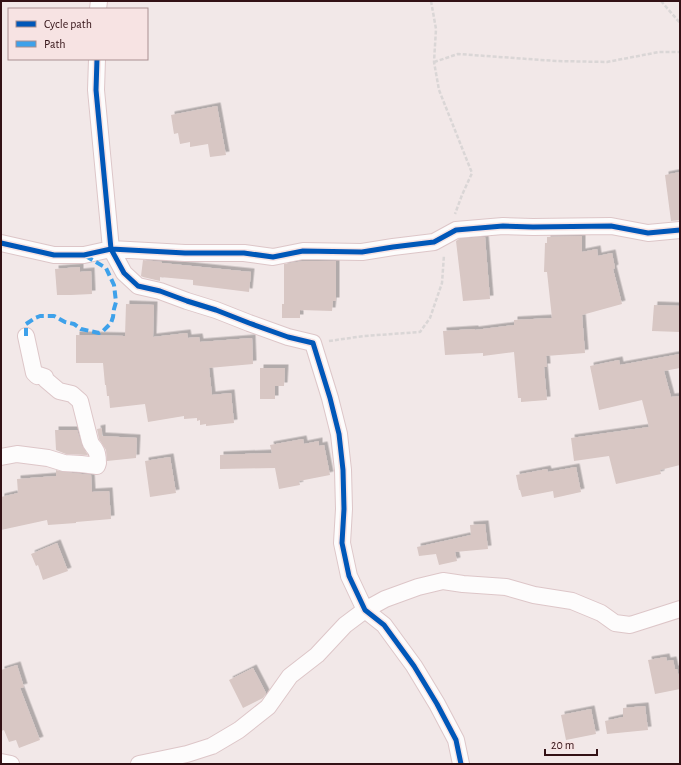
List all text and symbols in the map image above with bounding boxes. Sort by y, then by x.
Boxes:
legend [8,8,148,60]
text: Cycle path [44,18,92,31]
text: Path [44,38,66,50]
scale bar [545,731,597,757]
text: 20 m [551,739,574,751]

